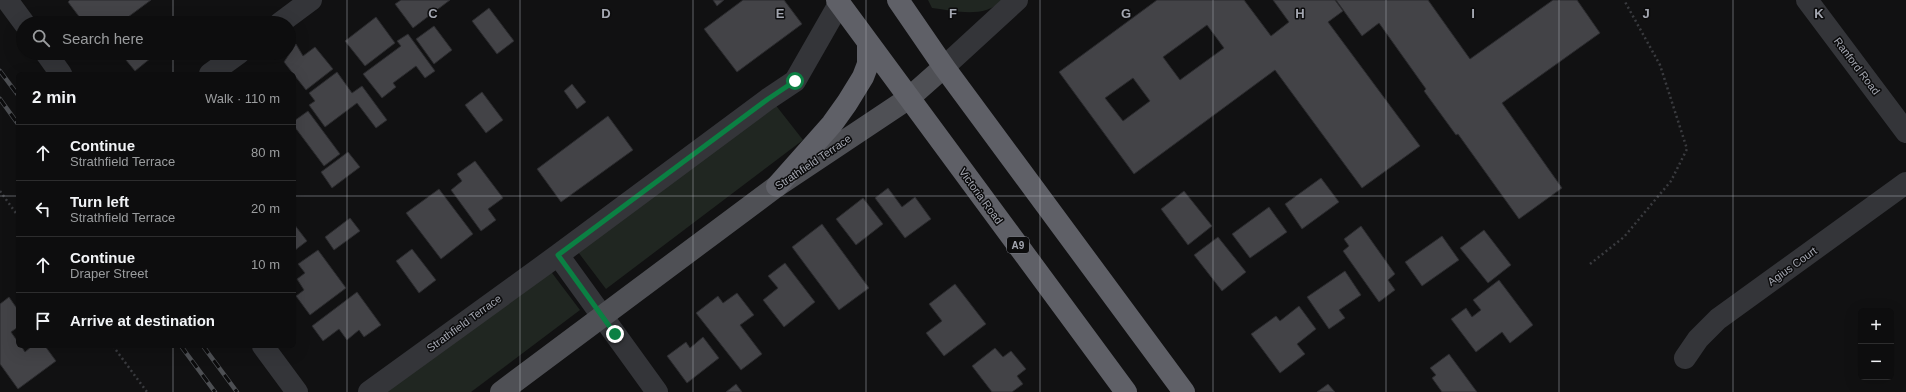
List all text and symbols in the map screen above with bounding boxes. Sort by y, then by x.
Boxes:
text: C [428,6,438,21]
text: D [601,6,611,21]
text: E [776,6,785,21]
text: F [949,6,957,21]
text: G [1121,6,1131,21]
text: H [1295,6,1305,21]
text: I [1471,6,1475,21]
text: J [1642,6,1650,21]
text: K [1814,6,1824,21]
search box [16,16,296,60]
icon: search [30,27,52,49]
text: Search here [62,30,144,47]
street label: Ranford Road [1832,35,1882,97]
route start [786,72,804,90]
text: 2 min [32,88,76,107]
text: Walk · 110 m [205,91,280,106]
street label: Strathfield Terrace [773,132,853,192]
text: Continue [70,137,135,154]
icon: ahead [32,142,54,164]
text: 80 m [251,145,280,160]
text: Strathfield Terrace [70,154,175,169]
street label: Victoria Road [957,166,1005,226]
text: Turn left [70,193,129,210]
icon: left [32,198,54,220]
text: 20 m [251,201,280,216]
text: Strathfield Terrace [70,210,175,225]
road number: A9 [1007,237,1029,253]
street label: Agius Court [1765,244,1819,288]
text: Continue [70,249,135,266]
icon: ahead [32,254,54,276]
text: 10 m [251,257,280,272]
text: Draper Street [70,266,148,281]
street label: Strathfield Terrace [424,292,504,354]
map controls [1858,308,1894,380]
button: + [1858,308,1894,344]
icon: arrive [32,310,54,332]
text: Arrive at destination [70,312,215,329]
route end [606,325,624,343]
button: − [1858,344,1894,380]

